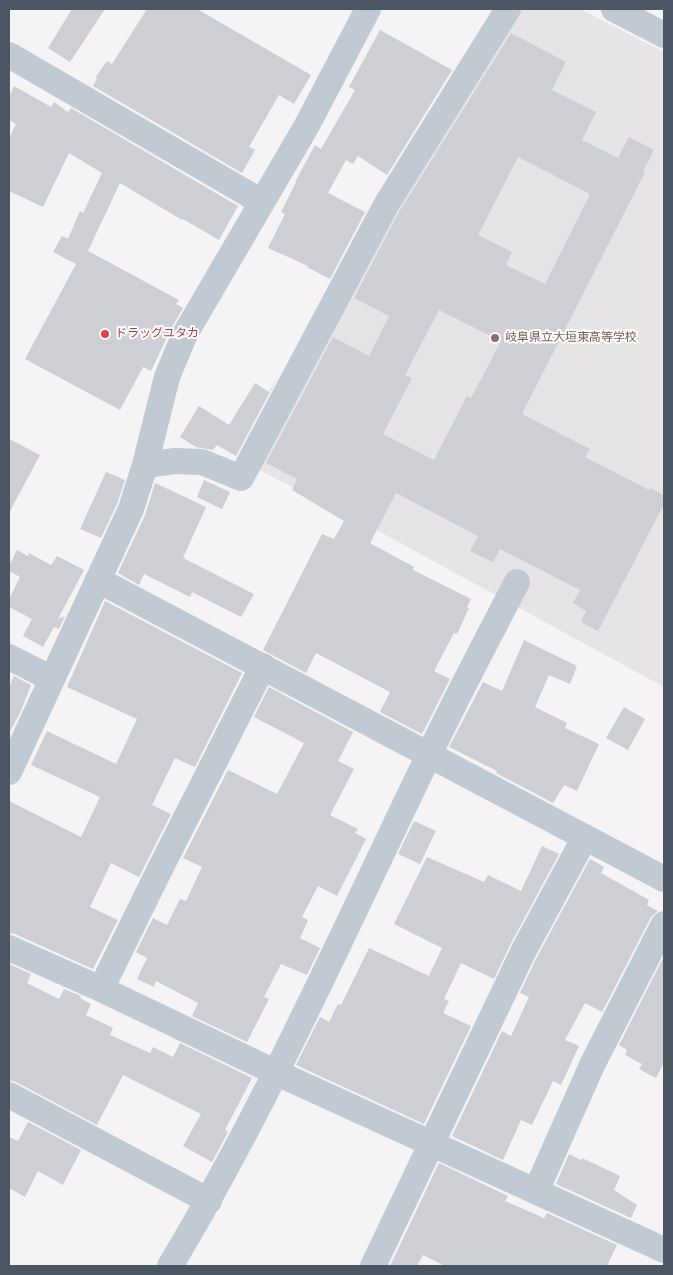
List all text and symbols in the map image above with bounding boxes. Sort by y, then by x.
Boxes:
place label: ドラッグユタカ [115,327,199,341]
marker: ドラッグユタカ [99,328,111,340]
place label: 岐阜県立大垣東高等学校 [505,331,637,345]
marker: 岐阜県立大垣東高等学校 [489,332,501,344]

